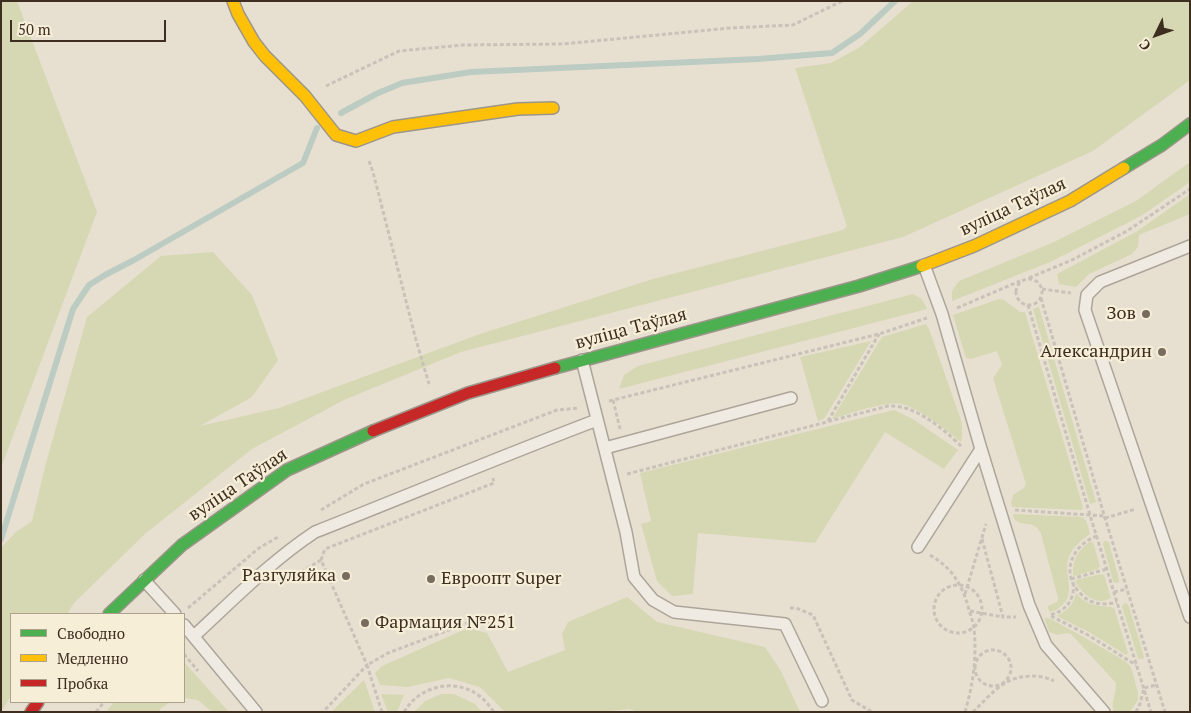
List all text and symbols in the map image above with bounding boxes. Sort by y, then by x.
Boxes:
scale bar [12,10,169,42]
north arrow [1131,10,1181,60]
text: 50 m [18,19,51,39]
text: С [1134,36,1155,55]
street label: вуліца Таўлая [956,173,1070,241]
place label: Зов [1107,303,1136,325]
street label: вуліца Таўлая [573,304,689,354]
marker: Зов [1140,308,1152,320]
place label: Александрин [1040,341,1152,363]
marker: Александрин [1156,346,1168,358]
street label: вуліца Таўлая [184,444,292,526]
place label: Разгуляйка [242,565,336,587]
place label: Евроопт Super [441,568,562,590]
marker: Разгуляйка [340,570,352,582]
marker: Евроопт Super [425,573,437,585]
place label: Фармация №251 [375,612,516,634]
legend [10,613,185,703]
marker: Фармация №251 [359,617,371,629]
text: Свободно [57,623,125,643]
text: Медленно [57,648,128,668]
text: Пробка [57,673,108,693]

